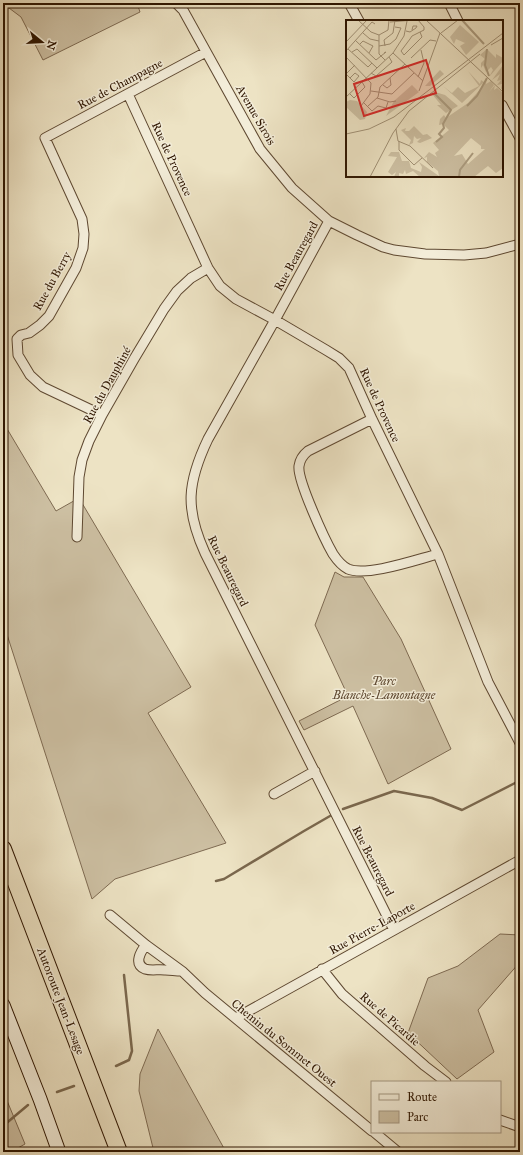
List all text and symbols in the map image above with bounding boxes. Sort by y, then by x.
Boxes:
inset map [346,20,503,177]
north arrow [22,22,62,62]
text: N [43,38,59,52]
street label: Rue de Champagne [75,56,165,113]
street label: Avenue Sirois [233,82,279,148]
street label: Rue de Provence [149,120,195,198]
street label: Rue Beauregard [271,219,322,294]
street label: Rue du Berry [30,249,74,313]
street label: Rue du Dauphiné [80,344,134,426]
street label: Rue de Provence [357,366,403,444]
street label: Rue Beauregard [204,533,251,609]
park label: Parc Blanche-Lamontagne [332,674,436,702]
street label: Rue Beauregard [348,823,397,899]
street label: Rue Pierre-Laporte [327,899,417,957]
street label: Autoroute Jean-Lesage [33,945,88,1057]
street label: Rue de Picardie [357,989,423,1049]
street label: Chemin du Sommet Ouest [229,996,340,1090]
legend [371,1081,501,1133]
text: Route [407,1090,437,1104]
text: Parc [407,1110,428,1124]

